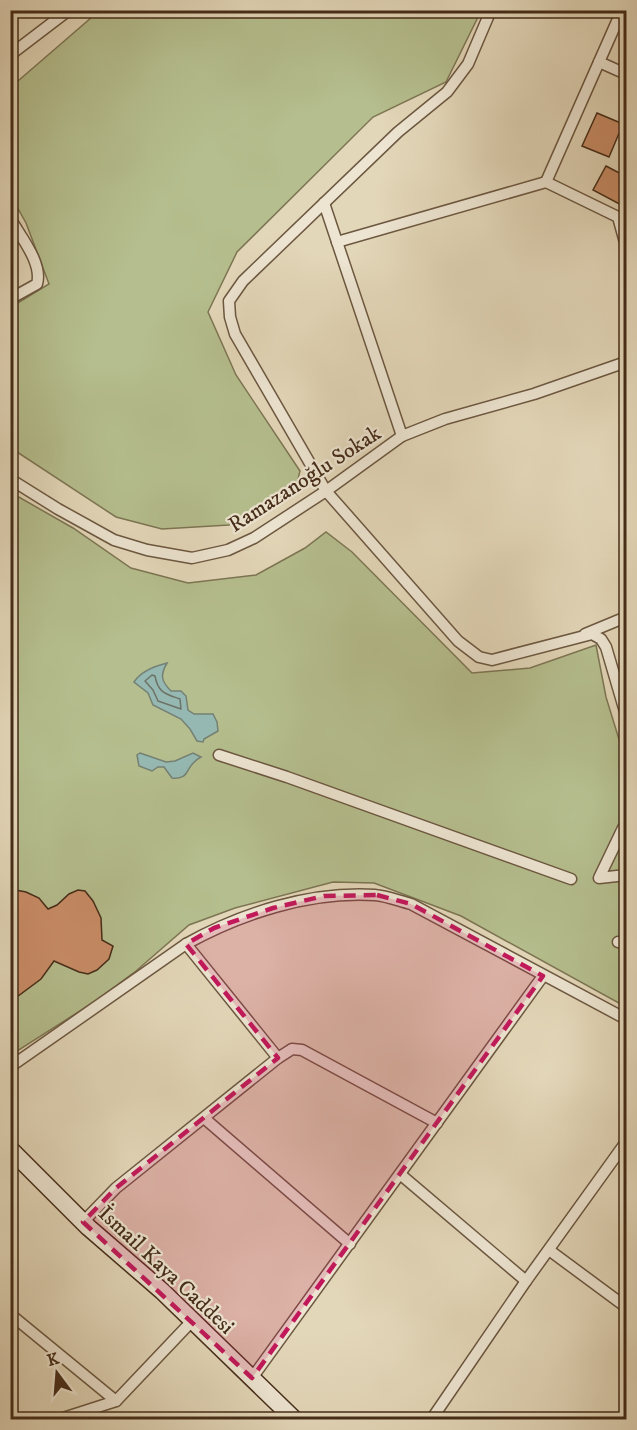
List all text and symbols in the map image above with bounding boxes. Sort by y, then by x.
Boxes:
street label: Ramazanoğlu Sokak [223,420,386,539]
street label: İsmail Kaya Caddesi [92,1200,240,1340]
north arrow [27,1343,87,1403]
text: K [45,1348,62,1371]

